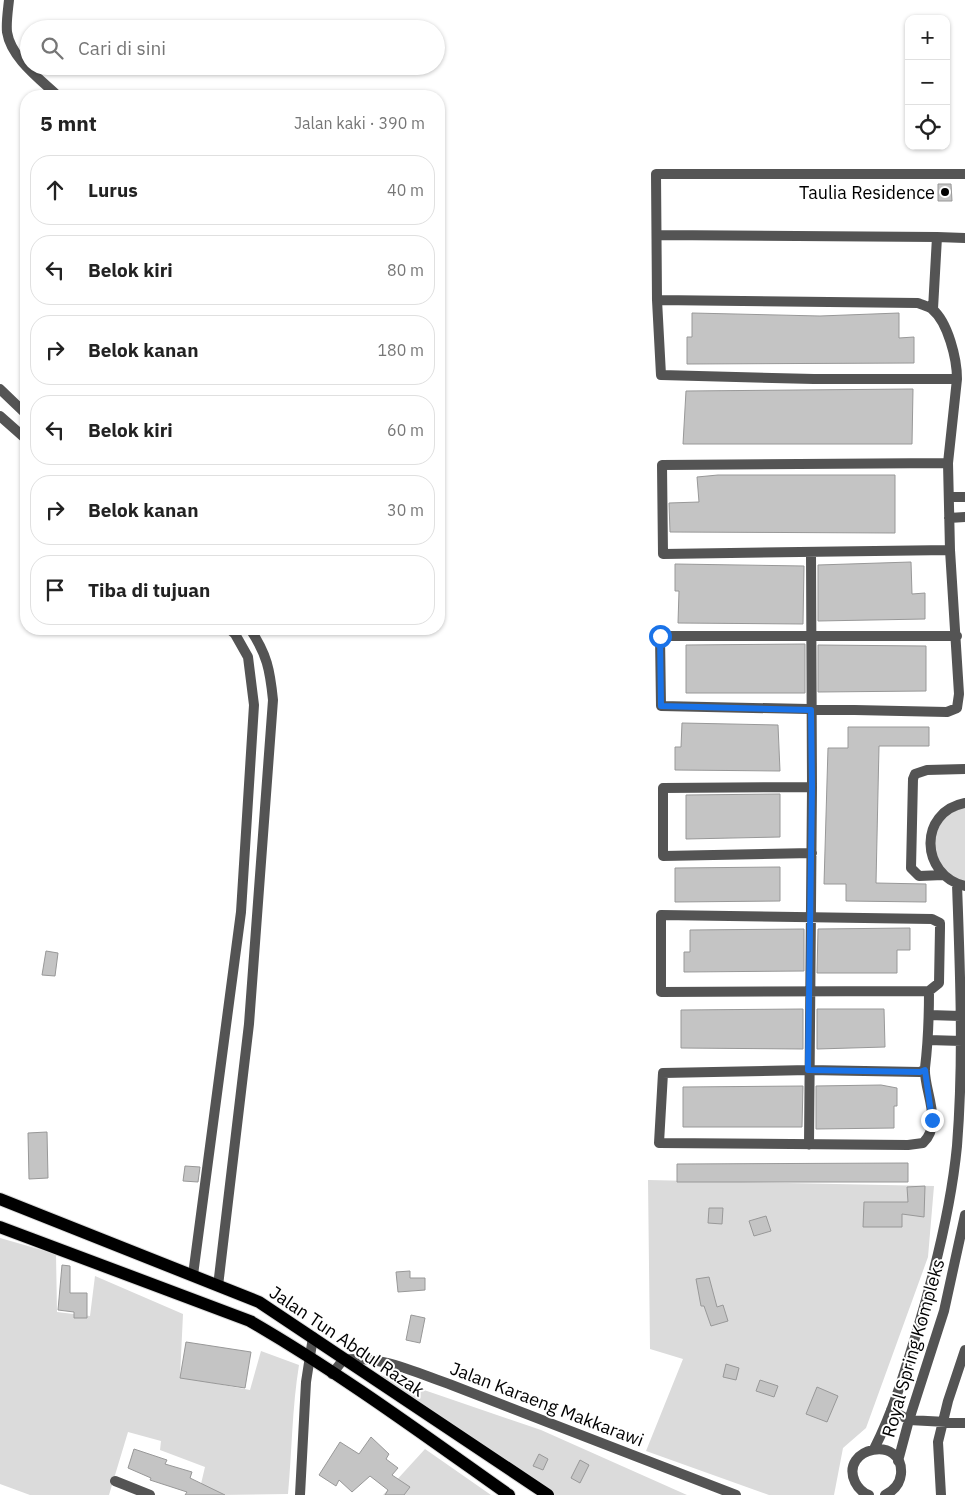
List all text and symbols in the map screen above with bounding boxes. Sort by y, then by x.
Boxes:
map controls [905,15,950,150]
button: + [905,15,950,60]
search box [20,20,445,75]
icon: search [38,34,66,62]
text: Cari di sini [78,36,166,60]
button: − [905,60,950,105]
button: locate [905,105,950,150]
text: 5 mnt [40,109,97,137]
text: Jalan kaki · 390 m [294,113,425,133]
icon: ahead [41,176,69,204]
text: Lurus [88,178,138,202]
text: 40 m [387,180,424,200]
place label: Taulia Residence [799,181,935,204]
marker: Taulia Residence [939,186,951,198]
icon: left [41,256,69,284]
text: Belok kiri [88,258,173,282]
text: 80 m [387,260,424,280]
icon: right [41,336,69,364]
text: Belok kanan [88,338,199,362]
text: 180 m [377,340,424,360]
icon: left [41,416,69,444]
text: Belok kiri [88,418,173,442]
text: 60 m [387,420,424,440]
icon: right [41,496,69,524]
text: Belok kanan [88,498,199,522]
text: 30 m [387,500,424,520]
icon: arrive [41,576,69,604]
text: Tiba di tujuan [88,578,210,602]
route start [649,625,672,648]
route end [921,1109,944,1132]
street label: Royal Spring Kompleks [876,1256,950,1440]
street label: Jalan Tun Abdul Razak [265,1281,429,1402]
street label: Jalan Karaeng Makkarawi [447,1356,647,1452]

